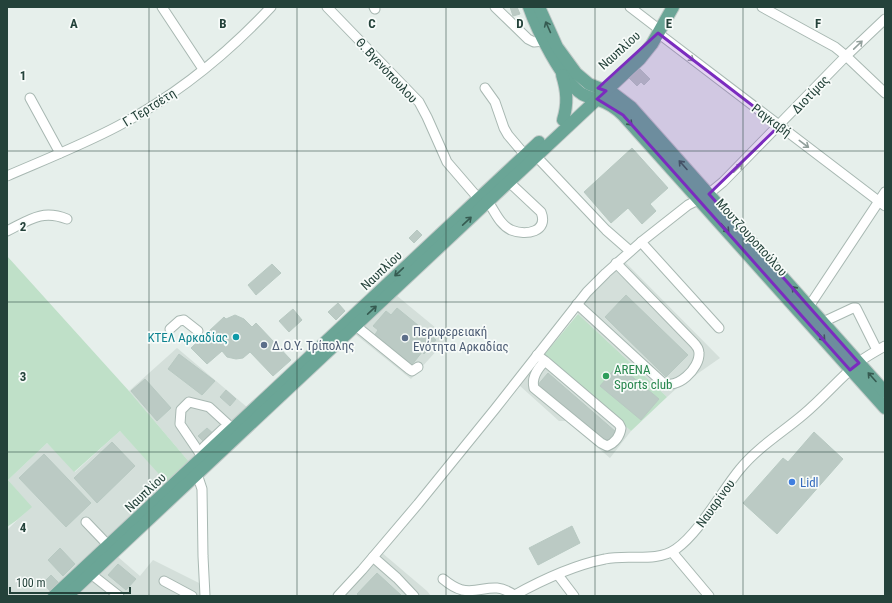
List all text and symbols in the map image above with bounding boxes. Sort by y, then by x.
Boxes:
text: A [70,16,78,31]
text: B [219,16,227,31]
text: C [368,16,376,31]
text: D [516,16,524,31]
text: E [666,16,673,31]
text: F [815,16,821,31]
one-way arrow [544,21,551,33]
street label: Ναυπλίου [596,28,643,73]
street label: Θ. Βγενόπουλου [353,35,420,106]
one-way arrow [853,40,863,50]
one-way arrow [684,53,694,62]
text: 1 [20,68,26,83]
street label: Διοτίμας [789,72,832,117]
street label: Γ. Τερτσέτη [120,85,179,130]
street label: Ραγκαβή [749,101,794,140]
one-way arrow [624,116,633,126]
one-way arrow [798,140,809,148]
one-way arrow [678,160,688,170]
one-way arrow [733,163,743,173]
street label: Μουτζουροπούλου [713,196,790,279]
one-way arrow [462,216,472,226]
text: 2 [20,219,27,234]
one-way arrow [721,223,730,234]
street label: Ναυπλίου [358,248,405,293]
one-way arrow [394,268,404,277]
one-way arrow [791,286,801,296]
one-way arrow [367,306,377,315]
place label: Περιφερειακή Ενότητα Αρκαδίας [413,324,509,354]
place label: ΚΤΕΛ Αρκαδίας [147,330,228,345]
one-way arrow [816,331,825,342]
marker: ΚΤΕΛ Αρκαδίας [231,332,241,342]
marker: Περιφερειακή Ενότητα Αρκαδίας [400,333,410,343]
place label: Δ.Ο.Υ. Τρίπολης [272,338,354,353]
marker: Δ.Ο.Υ. Τρίπολης [259,340,269,350]
place label: ARENA Sports club [614,362,672,392]
text: 3 [20,369,26,384]
marker: ARENA Sports club [601,371,611,381]
one-way arrow [867,372,876,383]
street label: Ναυπλίου [122,470,169,515]
place label: Lidl [800,475,819,490]
street label: Ναυαρίνου [693,476,738,530]
marker: Lidl [787,477,797,487]
text: 4 [20,520,27,535]
scale bar [10,569,130,595]
text: 100 m [16,576,46,590]

